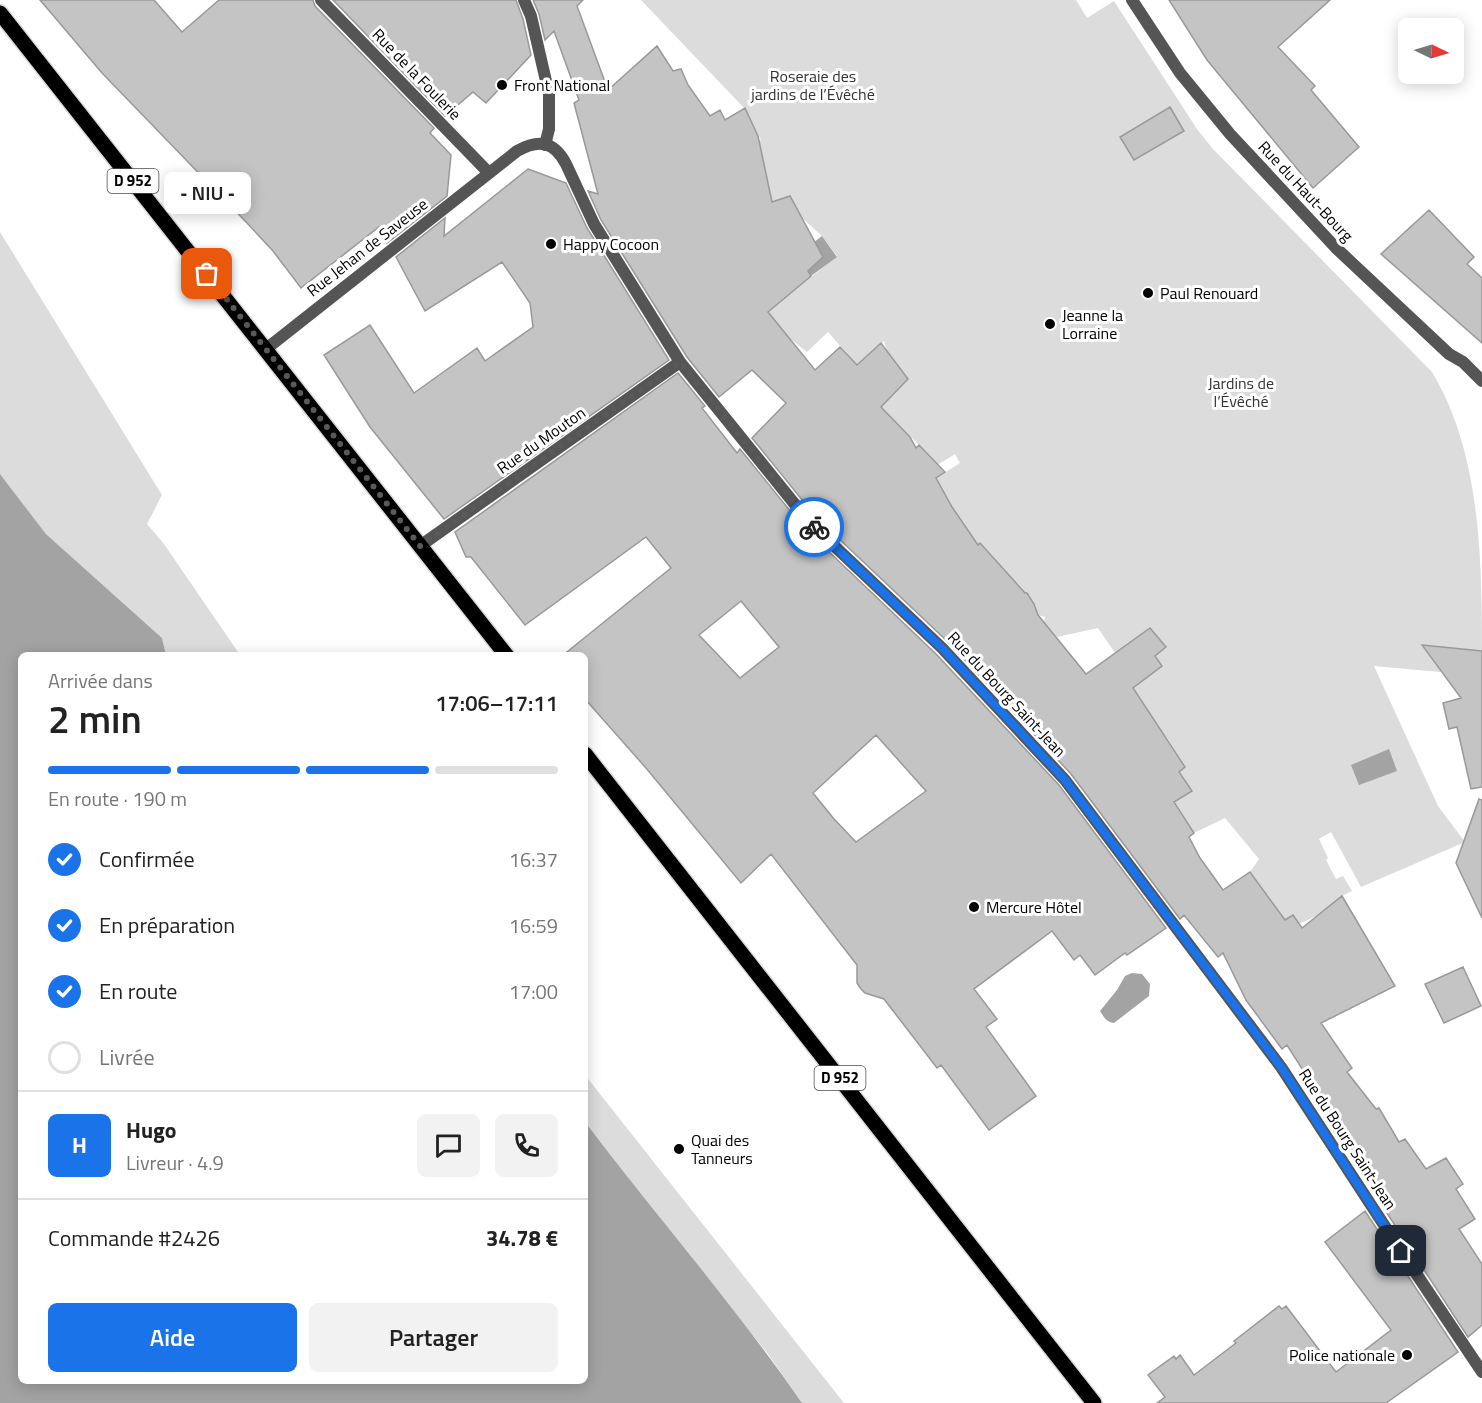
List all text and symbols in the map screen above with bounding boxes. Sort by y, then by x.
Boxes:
north arrow [1398,18,1464,84]
map controls [1398,18,1464,84]
street label: Rue de la Foulerie [367,23,467,125]
park label: Roseraie des jardins de l’Évêché [750,64,875,106]
place label: Front National [514,73,610,97]
marker: Front National [495,78,509,92]
street label: Rue du Haut-Bourg [1253,135,1359,247]
road number: D 952 [108,169,158,193]
callout: ‑ NIU ‑ [164,172,250,214]
text: ‑ NIU ‑ [180,177,235,208]
street label: Rue Jehan de Saveuse [301,192,433,302]
place label: Happy Cocoon [563,232,659,256]
marker: Happy Cocoon [544,237,558,251]
pin [181,248,232,299]
icon: bag [190,257,223,290]
place label: Paul Renouard [1160,281,1258,305]
marker: Paul Renouard [1141,286,1155,300]
place label: Jeanne la Lorraine [1062,303,1123,345]
marker: Jeanne la Lorraine [1043,317,1057,331]
park label: Jardins de l’Évêché [1208,371,1274,413]
street label: Rue du Mouton [492,401,590,479]
courier [784,497,844,557]
icon: bike [798,511,831,544]
street label: Rue du Bourg Saint-Jean [942,626,1072,762]
text: Arrivée dans [48,665,153,696]
text: 17:06–17:11 [435,686,558,720]
text: 2 min [48,689,142,748]
text: En route · 190 m [48,783,187,814]
text: Confirmée [99,842,195,876]
icon: check [48,843,81,876]
text: 16:37 [509,844,558,875]
place label: Mercure Hôtel [986,895,1082,919]
marker: Mercure Hôtel [967,900,981,914]
text: En préparation [99,908,235,942]
icon: check [48,909,81,942]
text: 16:59 [509,910,558,941]
text: En route [99,974,177,1008]
icon: check [48,975,81,1008]
text: 17:00 [509,976,558,1007]
text: Livrée [99,1040,155,1074]
street label: Rue du Bourg Saint-Jean [1293,1064,1403,1214]
road number: D 952 [814,1066,866,1090]
text: Hugo [126,1113,177,1147]
button: chat [417,1114,480,1177]
button: phone [495,1114,558,1177]
text: H [72,1128,87,1162]
place label: Quai des Tanneurs [691,1128,753,1170]
marker: Quai des Tanneurs [672,1142,686,1156]
text: Livreur · 4.9 [126,1147,224,1178]
text: Commande #2426 [48,1221,220,1255]
text: 34.78 € [486,1221,558,1255]
pin [1375,1225,1426,1276]
icon: home [1384,1234,1417,1267]
button: Aide [48,1303,297,1372]
button: Partager [309,1303,558,1372]
place label: Police nationale [1289,1343,1395,1367]
marker: Police nationale [1400,1348,1414,1362]

